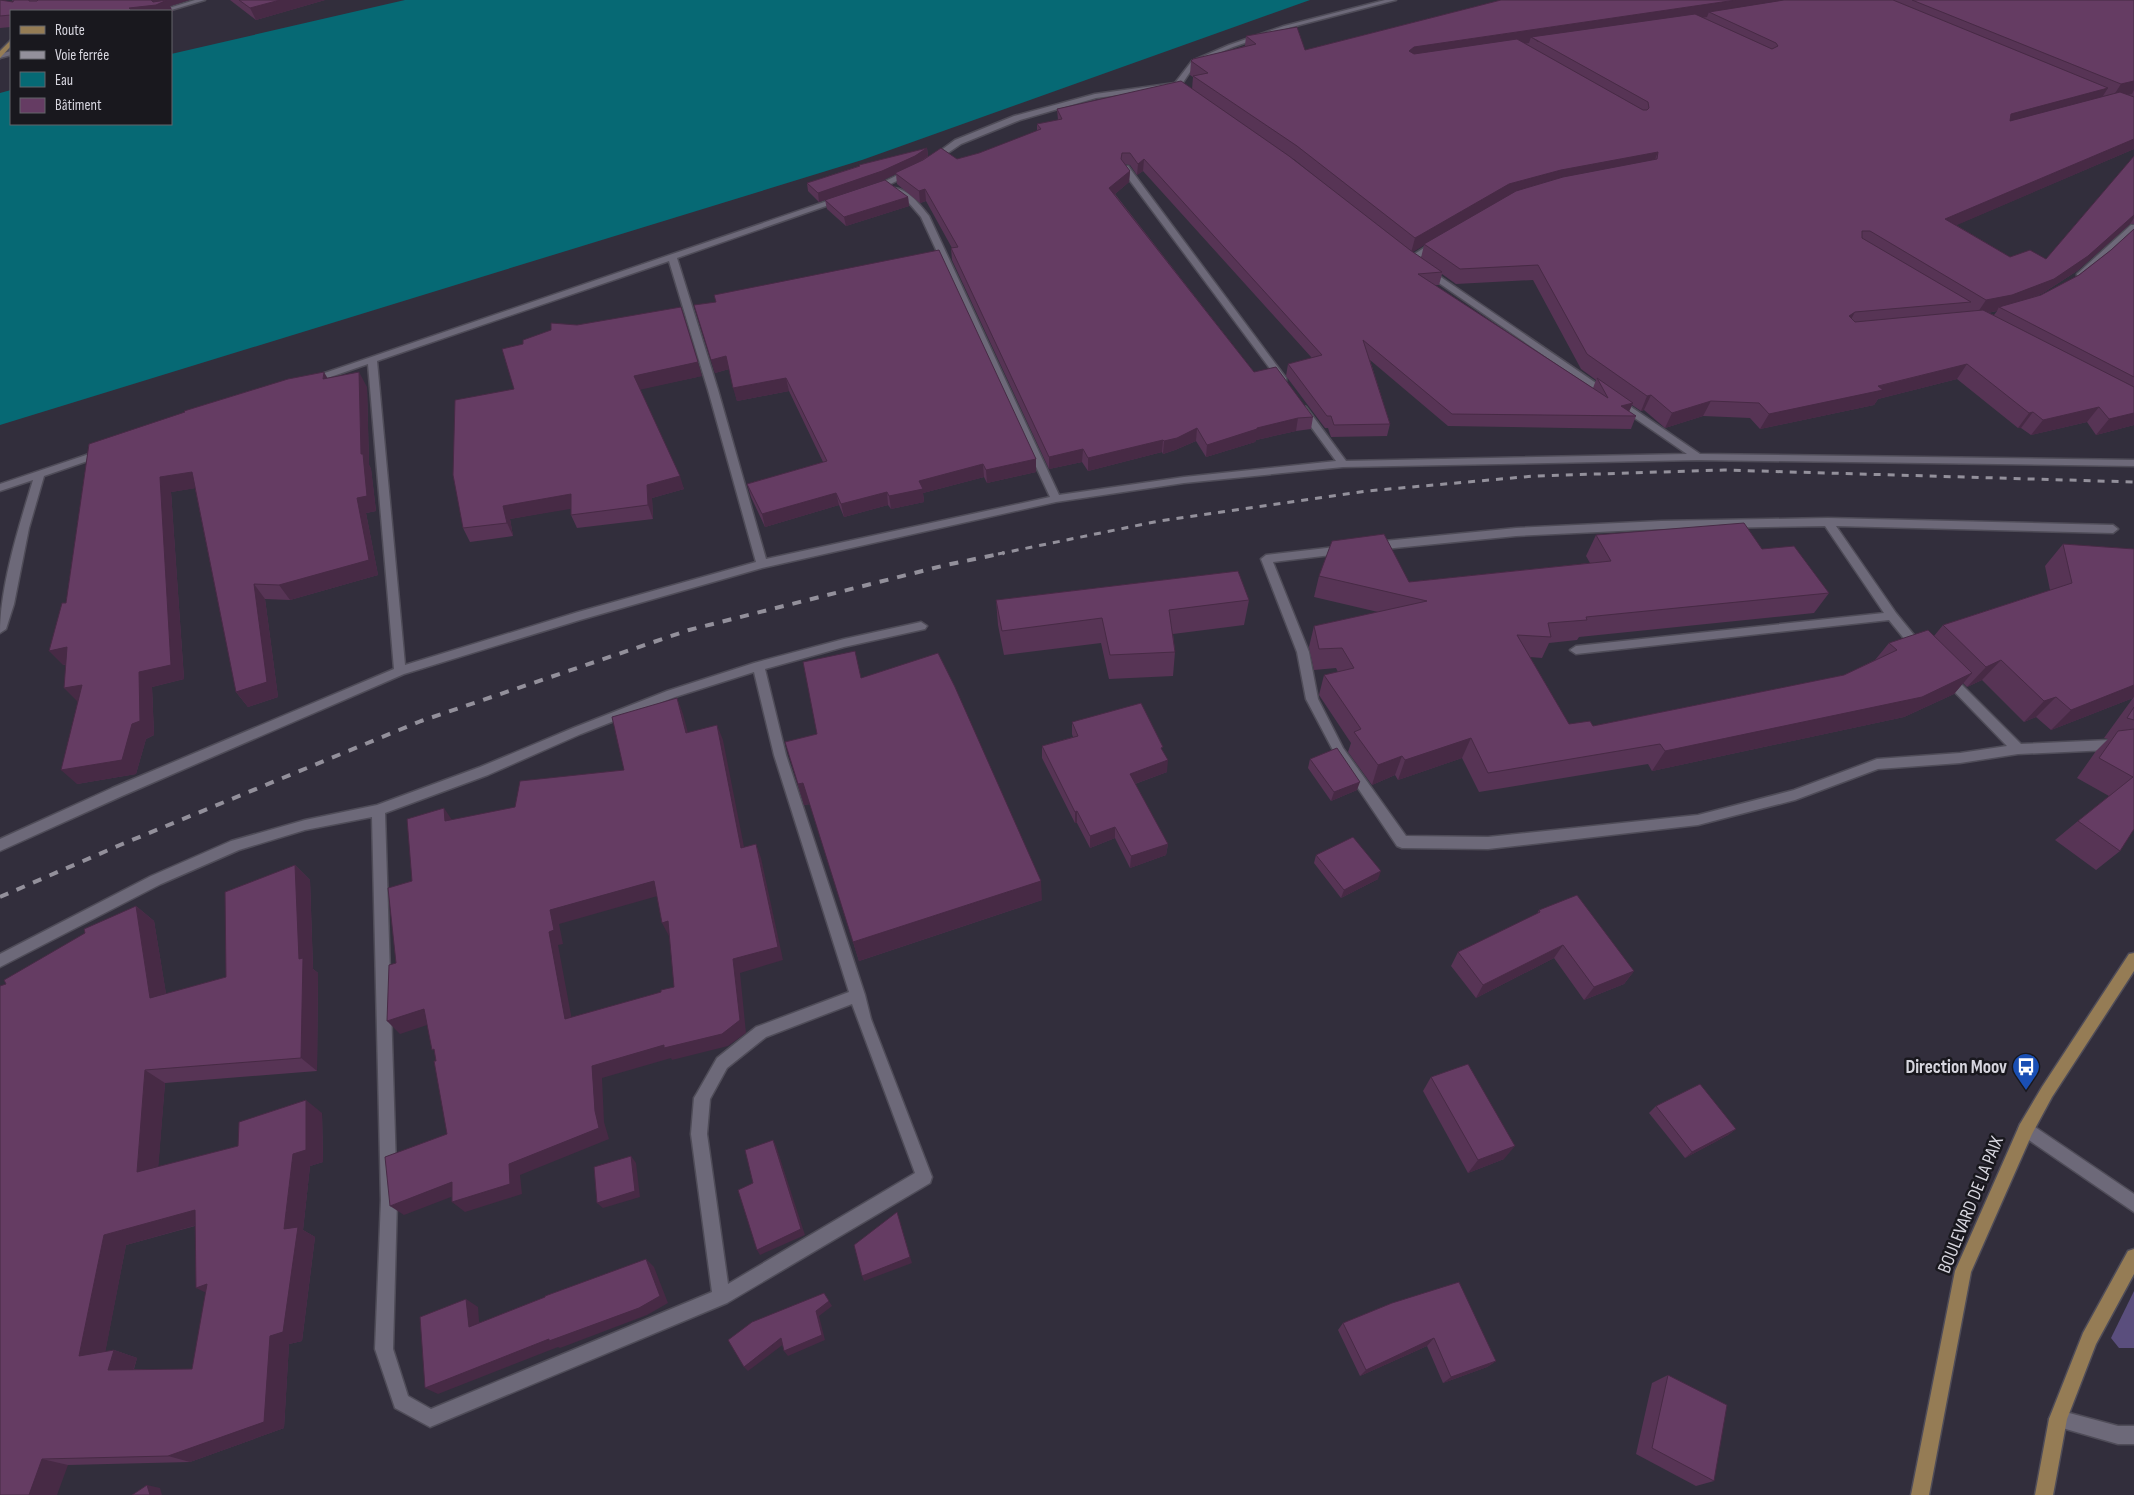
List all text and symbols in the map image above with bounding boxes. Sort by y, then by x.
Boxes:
legend [10,10,172,125]
text: Route [55,21,85,40]
text: Voie ferrée [55,46,109,65]
text: Eau [55,71,73,90]
text: Bâtiment [55,96,102,115]
bus stop icon: Direction Moov [2011,1052,2041,1091]
place label: Direction Moov [1905,1056,2007,1079]
street label: BOULEVARD DE LA PAIX [1933,1133,2009,1277]

